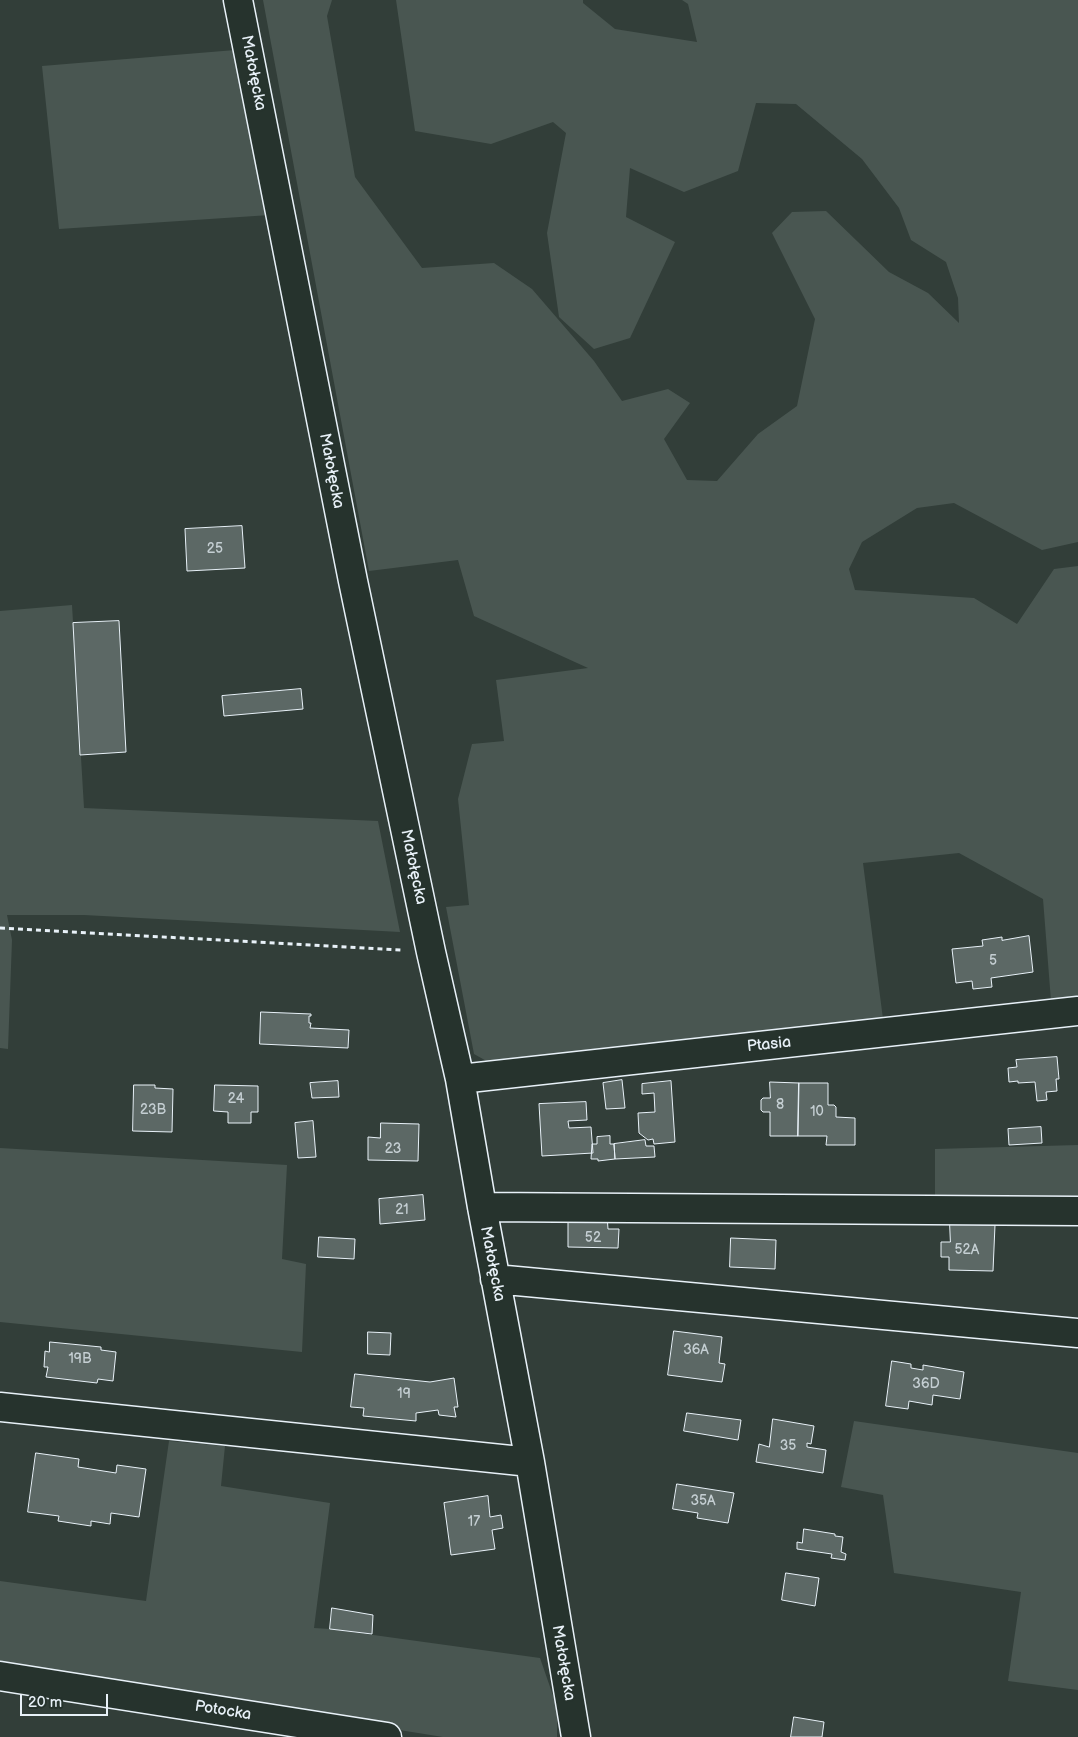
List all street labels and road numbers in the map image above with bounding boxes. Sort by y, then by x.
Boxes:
street label: Małołęcka [236,34,270,112]
street label: Małołęcka [314,432,348,510]
street label: Małołęcka [396,828,430,906]
street label: Ptasia [746,1033,792,1057]
street label: Małołęcka [475,1225,509,1303]
street label: Małołęcka [547,1624,579,1702]
street label: Potocka [193,1697,253,1725]

